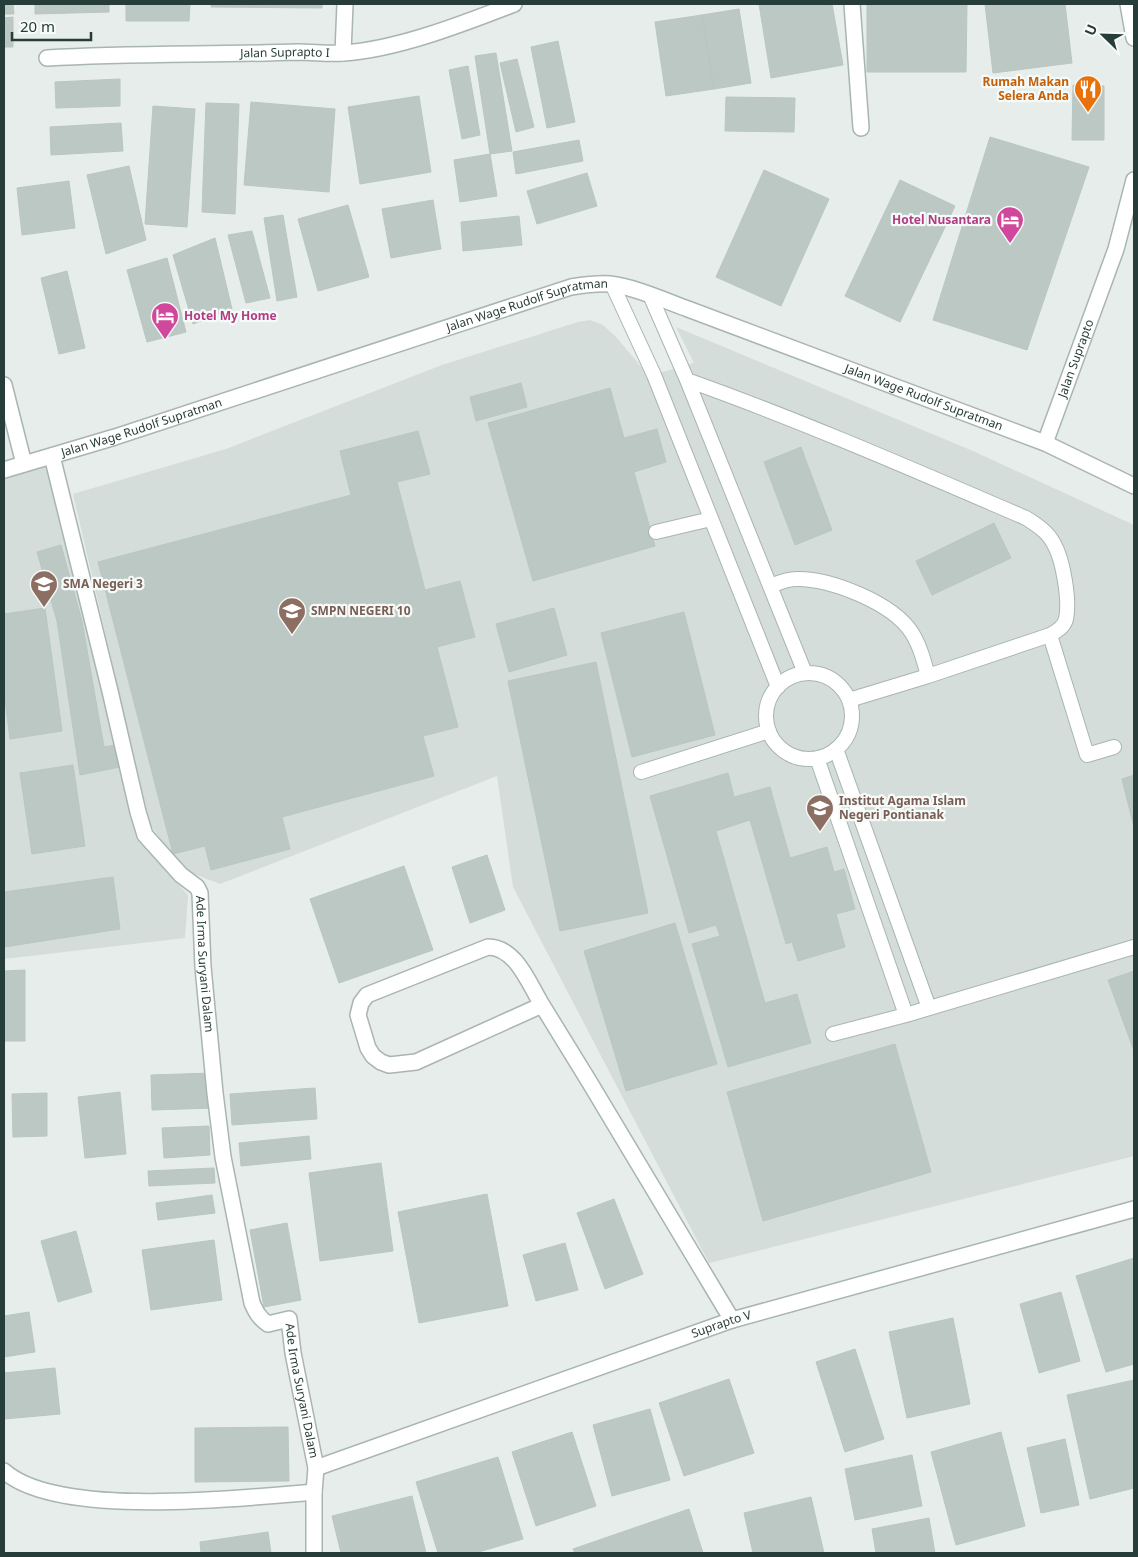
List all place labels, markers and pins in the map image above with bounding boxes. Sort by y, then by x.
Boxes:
place label: Rumah Makan Selera Anda [983,73,1069,104]
restaurant icon: Rumah Makan Selera Anda [1073,74,1103,113]
hotel icon: Hotel Nusantara [995,205,1025,244]
place label: Hotel Nusantara [892,211,991,228]
hotel icon: Hotel My Home [150,301,180,340]
place label: Hotel My Home [184,307,277,324]
school or university icon: SMA Negeri 3 [29,569,59,608]
place label: SMA Negeri 3 [63,575,143,592]
school or university icon: SMPN NEGERI 10 [277,596,307,635]
place label: SMPN NEGERI 10 [311,602,411,619]
place label: Institut Agama Islam Negeri Pontianak [839,792,966,823]
school or university icon: Institut Agama Islam Negeri Pontianak [805,793,835,832]

